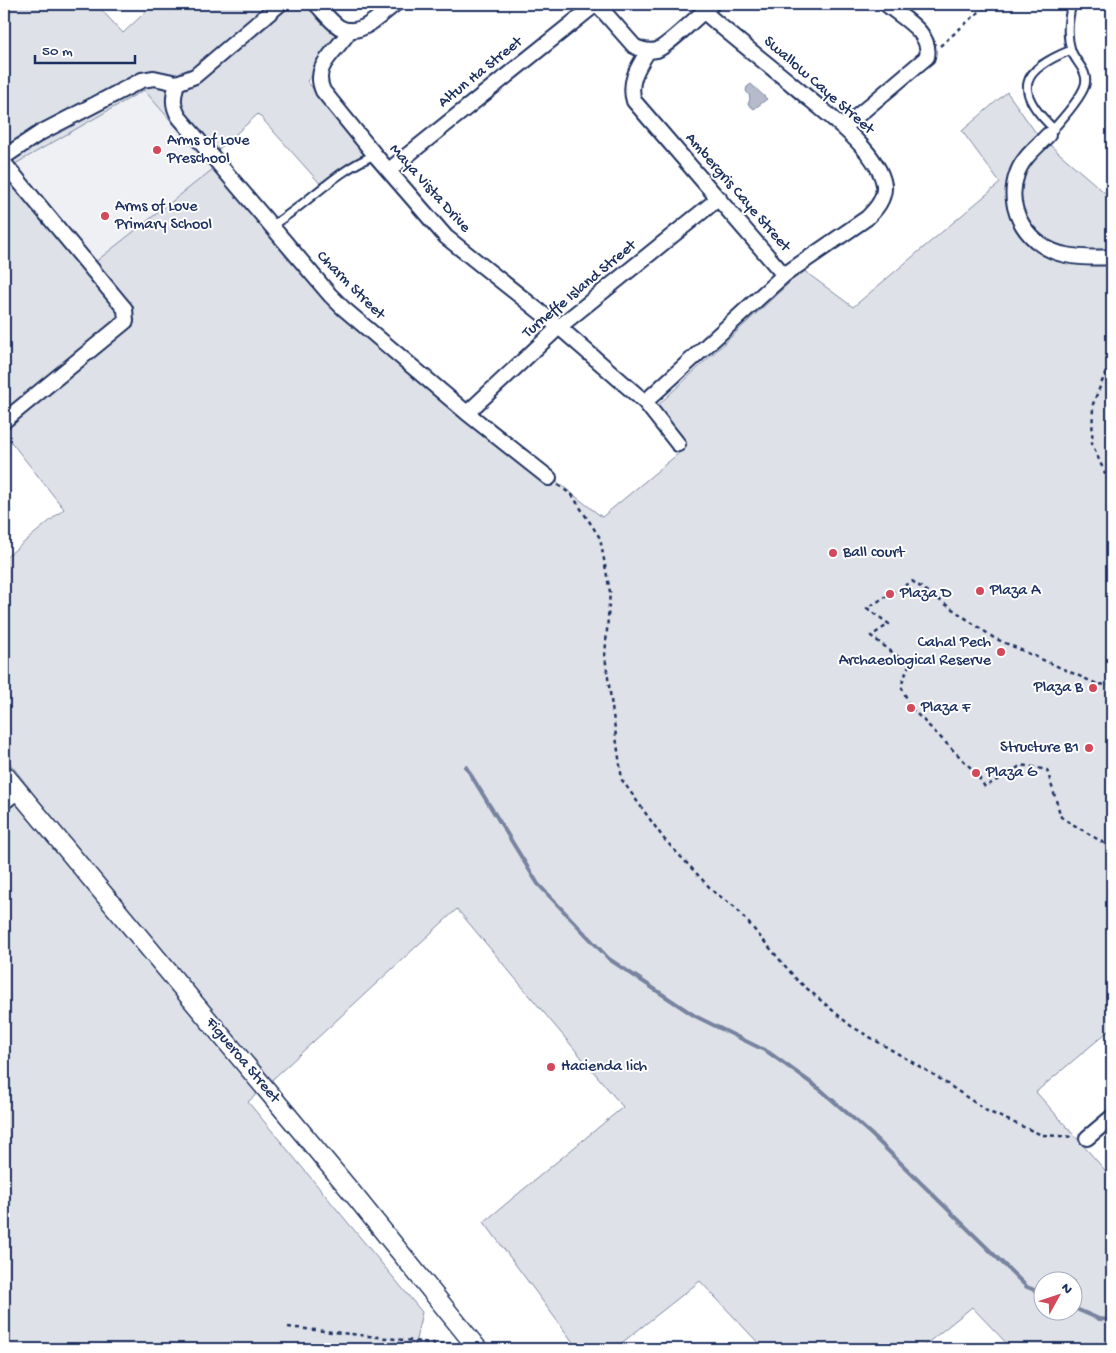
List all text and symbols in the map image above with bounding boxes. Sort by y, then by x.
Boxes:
scale bar [35,32,135,64]
street label: Altun Ha Street [435,32,528,113]
street label: Swallow Caye Street [759,33,878,140]
text: 50 m [42,43,73,61]
street label: Ambergris Caye Street [680,130,795,257]
place label: Arms of Love Preschool [166,132,250,169]
street label: Maya Vista Drive [384,141,474,238]
marker: Arms of Love Preschool [151,144,163,156]
place label: Arms of Love Primary School [114,198,212,235]
marker: Arms of Love Primary School [99,210,111,222]
street label: Turneffe Island Street [519,236,642,344]
street label: Charm Street [312,248,389,325]
place label: Ball court [842,544,906,563]
marker: Ball court [827,547,839,559]
place label: Plaza A [989,582,1042,601]
place label: Plaza D [899,585,952,604]
marker: Plaza A [974,585,986,597]
marker: Plaza D [884,588,896,600]
place label: Cahal Pech Archaeological Reserve [839,634,992,671]
marker: Cahal Pech Archaeological Reserve [995,646,1007,658]
place label: Plaza B [1033,679,1084,698]
marker: Plaza B [1087,682,1099,694]
place label: Plaza F [920,699,971,718]
marker: Plaza F [905,702,917,714]
place label: Structure B1 [1000,739,1079,758]
marker: Structure B1 [1083,742,1095,754]
place label: Plaza G [985,764,1038,783]
marker: Plaza G [970,767,982,779]
street label: Figueroa Street [200,1014,284,1109]
place label: Hacienda Iich [561,1058,648,1077]
marker: Hacienda Iich [545,1061,557,1073]
north arrow [1034,1270,1084,1320]
text: N [1057,1280,1075,1298]

